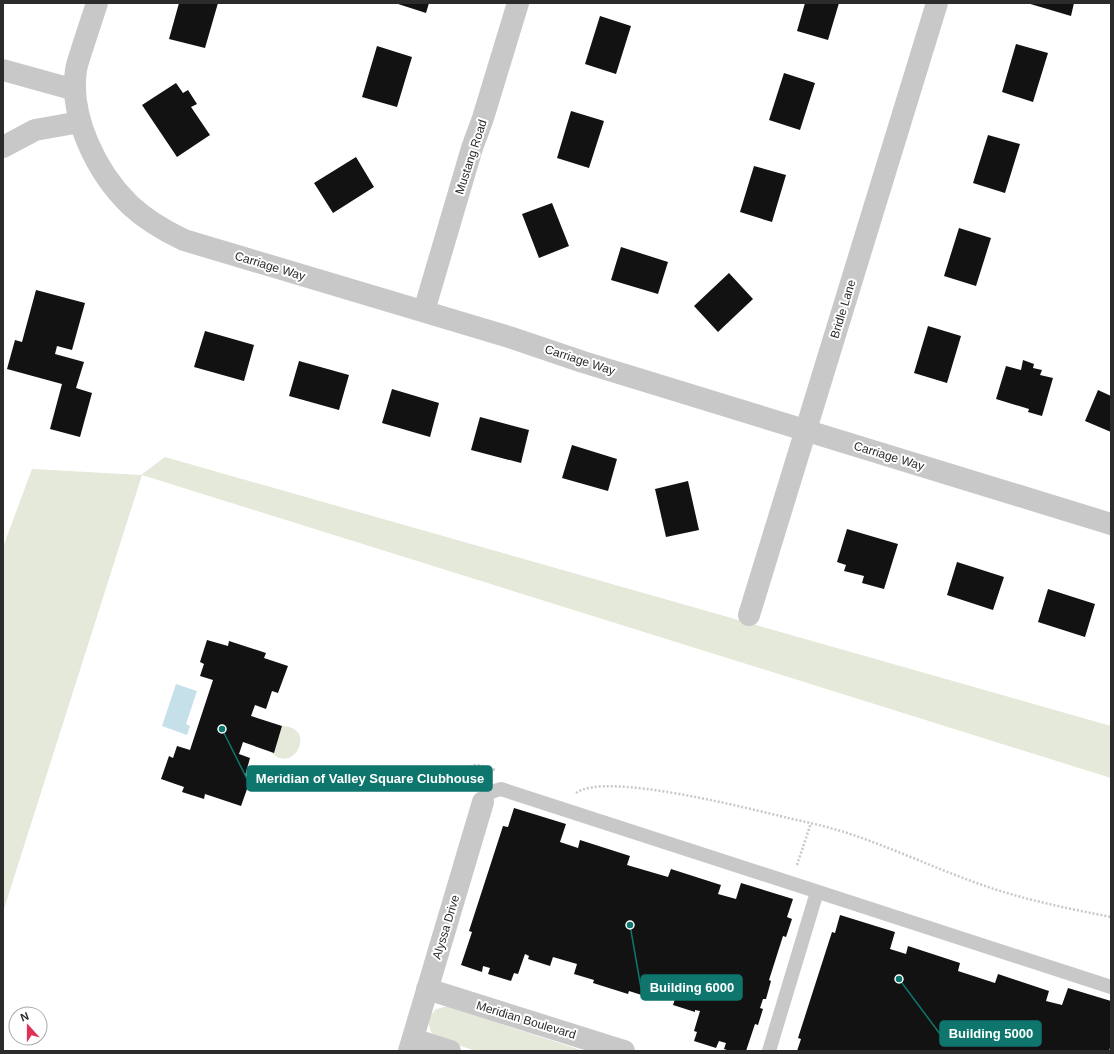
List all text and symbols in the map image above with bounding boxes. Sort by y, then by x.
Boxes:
street label: Mustang Road [452,118,490,196]
street label: Carriage Way [233,249,307,283]
street label: Bridle Lane [827,278,859,340]
street label: Carriage Way [543,342,617,378]
street label: Carriage Way [852,439,926,473]
callout: Meridian of Valley Square Clubhouse [247,766,492,791]
text: Meridian of Valley Square Clubhouse [256,771,484,786]
street label: Alyssa Drive [430,893,463,961]
callout: Building 6000 [641,975,742,1000]
text: Building 6000 [650,980,734,995]
street label: Meridian Boulevard [475,998,577,1042]
north arrow [8,1006,48,1046]
text: N [19,1010,30,1024]
callout: Building 5000 [940,1021,1041,1046]
text: Building 5000 [949,1026,1033,1041]

